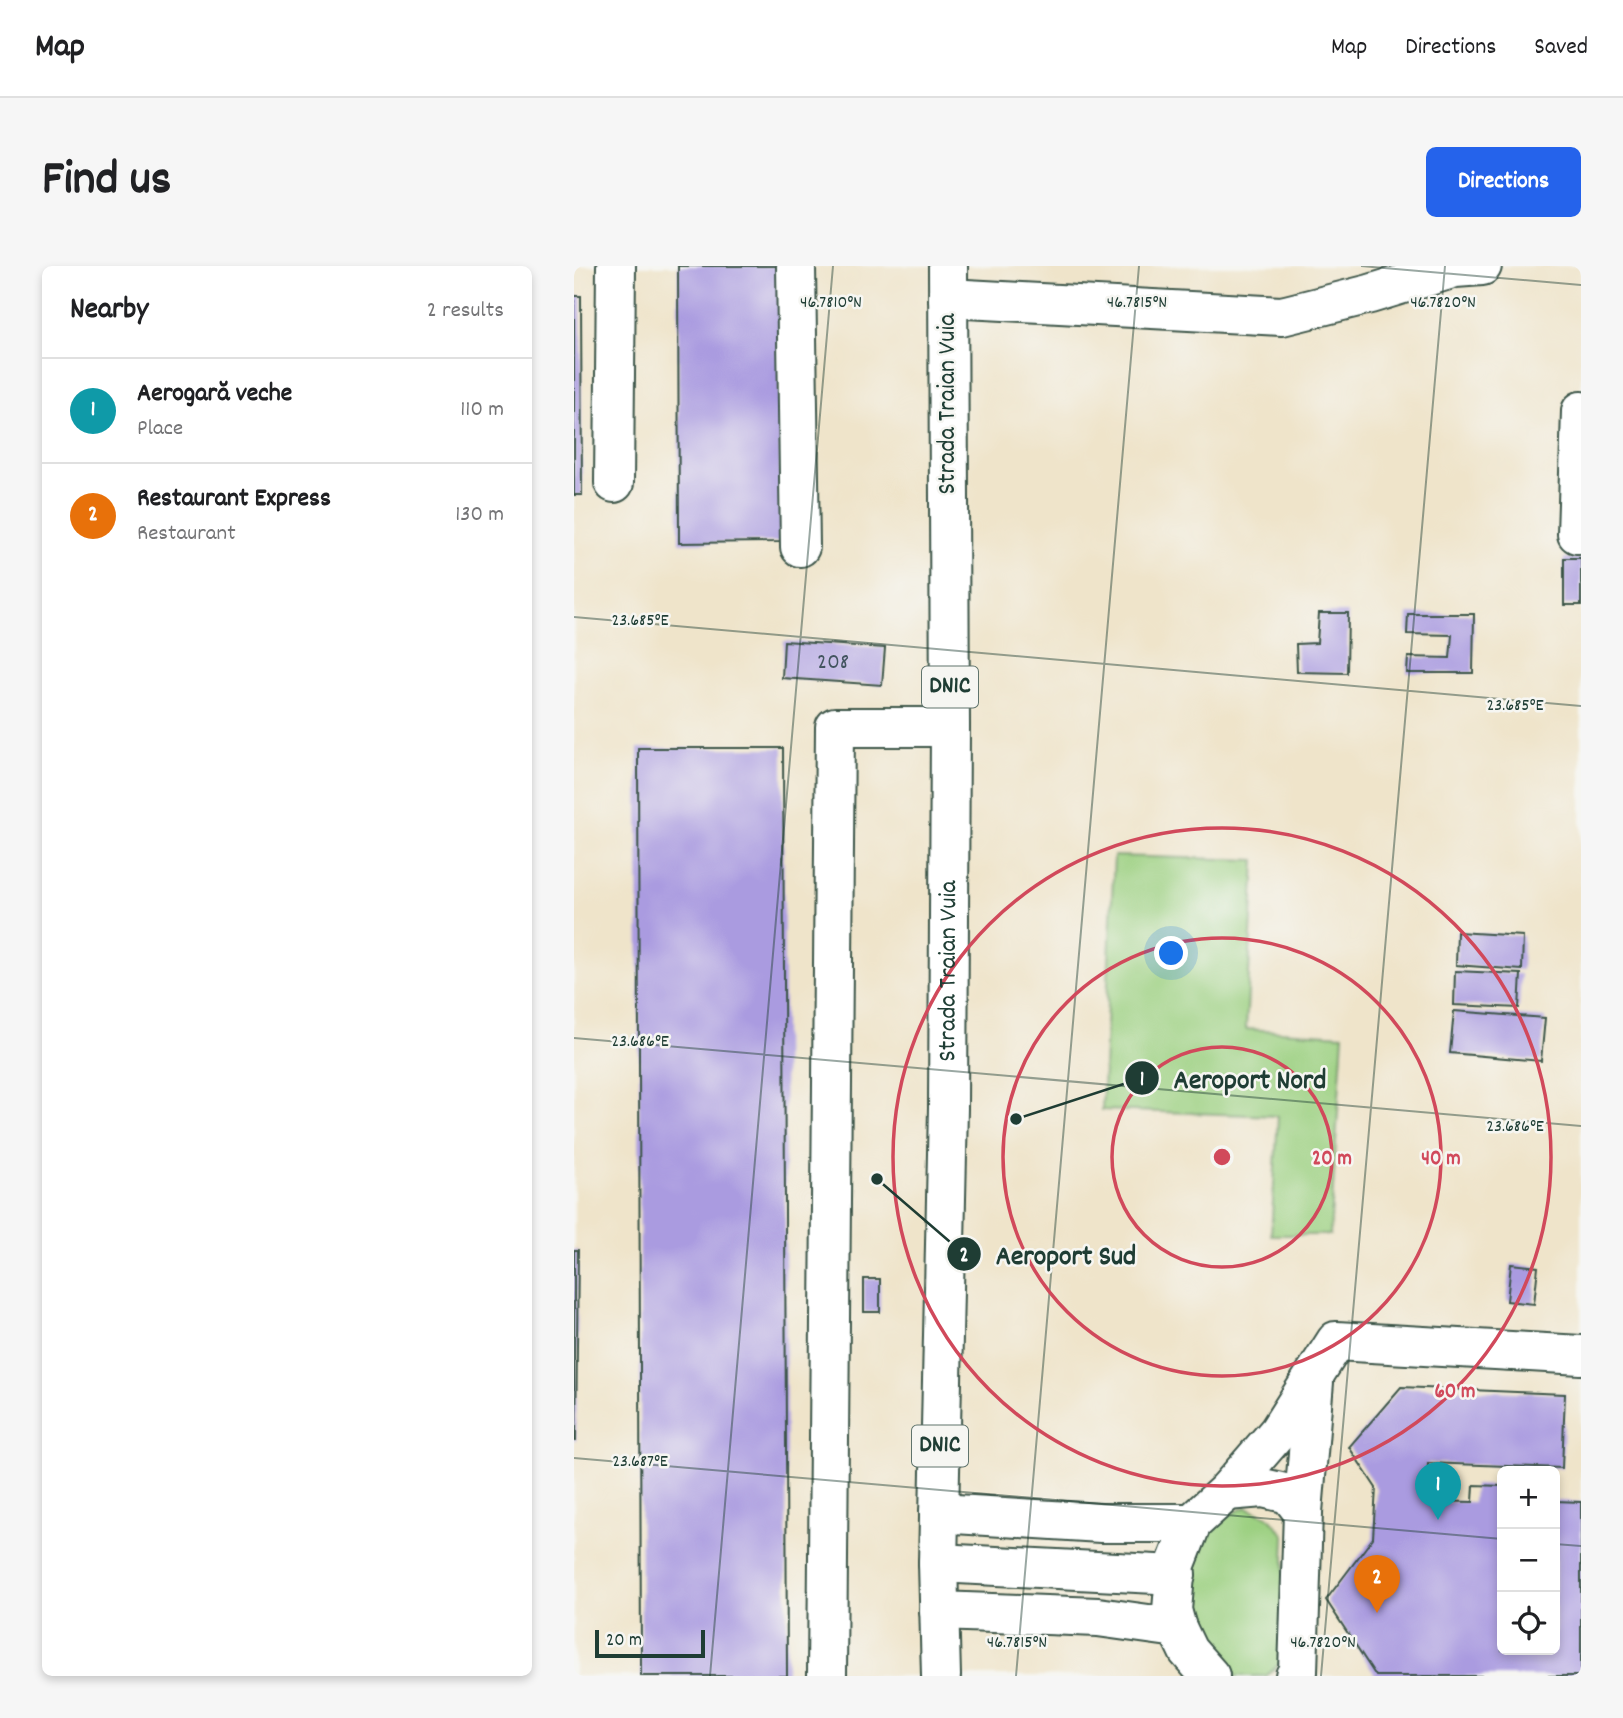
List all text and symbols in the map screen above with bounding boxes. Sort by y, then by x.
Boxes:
text: Map [35,25,85,72]
text: Map [1331,31,1367,65]
text: Directions [1405,31,1496,65]
text: Saved [1534,31,1588,65]
text: Find us [42,147,171,217]
button: Directions [1426,147,1581,217]
text: Nearby [70,290,148,333]
text: 46.7810°N [800,291,862,316]
text: 46.7815°N [1107,291,1167,316]
text: 46.7820°N [1410,291,1476,316]
text: 2 results [427,295,504,328]
street label: Strada Traian Vuia [930,313,967,495]
text: Aerogară veche [137,376,292,413]
text: 1 [90,394,96,427]
text: 110 m [460,394,504,427]
text: Place [137,413,183,446]
text: Restaurant Express [137,481,331,518]
text: 2 [88,499,98,532]
text: 130 m [455,499,504,532]
text: Restaurant [137,518,236,551]
text: 23.685°E [611,609,669,634]
house number: 208 [817,647,849,680]
road number: DN1C [922,666,978,708]
text: 23.685°E [1486,694,1544,719]
street label: Strada Traian Vuia [930,880,968,1062]
your location [1154,936,1188,970]
text: 23.686°E [611,1030,669,1055]
callout: Aeroport Nord [1124,1054,1340,1103]
text: Aeroport Nord [1174,1063,1326,1103]
text: 1 [1140,1066,1144,1096]
text: 23.686°E [1486,1115,1544,1140]
centre of rings [1210,1145,1234,1169]
text: 20 m [1312,1145,1352,1175]
text: 40 m [1421,1145,1461,1175]
callout: Aeroport Sud [947,1229,1150,1278]
text: Aeroport Sud [996,1239,1136,1279]
text: 2 [959,1242,969,1272]
text: 60 m [1435,1378,1475,1408]
road number: DN1C [912,1426,968,1466]
text: 23.687°E [612,1450,668,1475]
pin: 1 [1415,1462,1461,1520]
map controls [1497,1466,1560,1655]
button: + [1497,1466,1560,1529]
button: − [1497,1529,1560,1592]
pin: 2 [1354,1555,1400,1613]
button: locate [1497,1592,1560,1655]
scale bar [595,1627,705,1659]
text: 20 m [606,1628,642,1655]
text: 46.7815°N [987,1631,1047,1656]
text: 46.7820°N [1290,1631,1356,1656]

